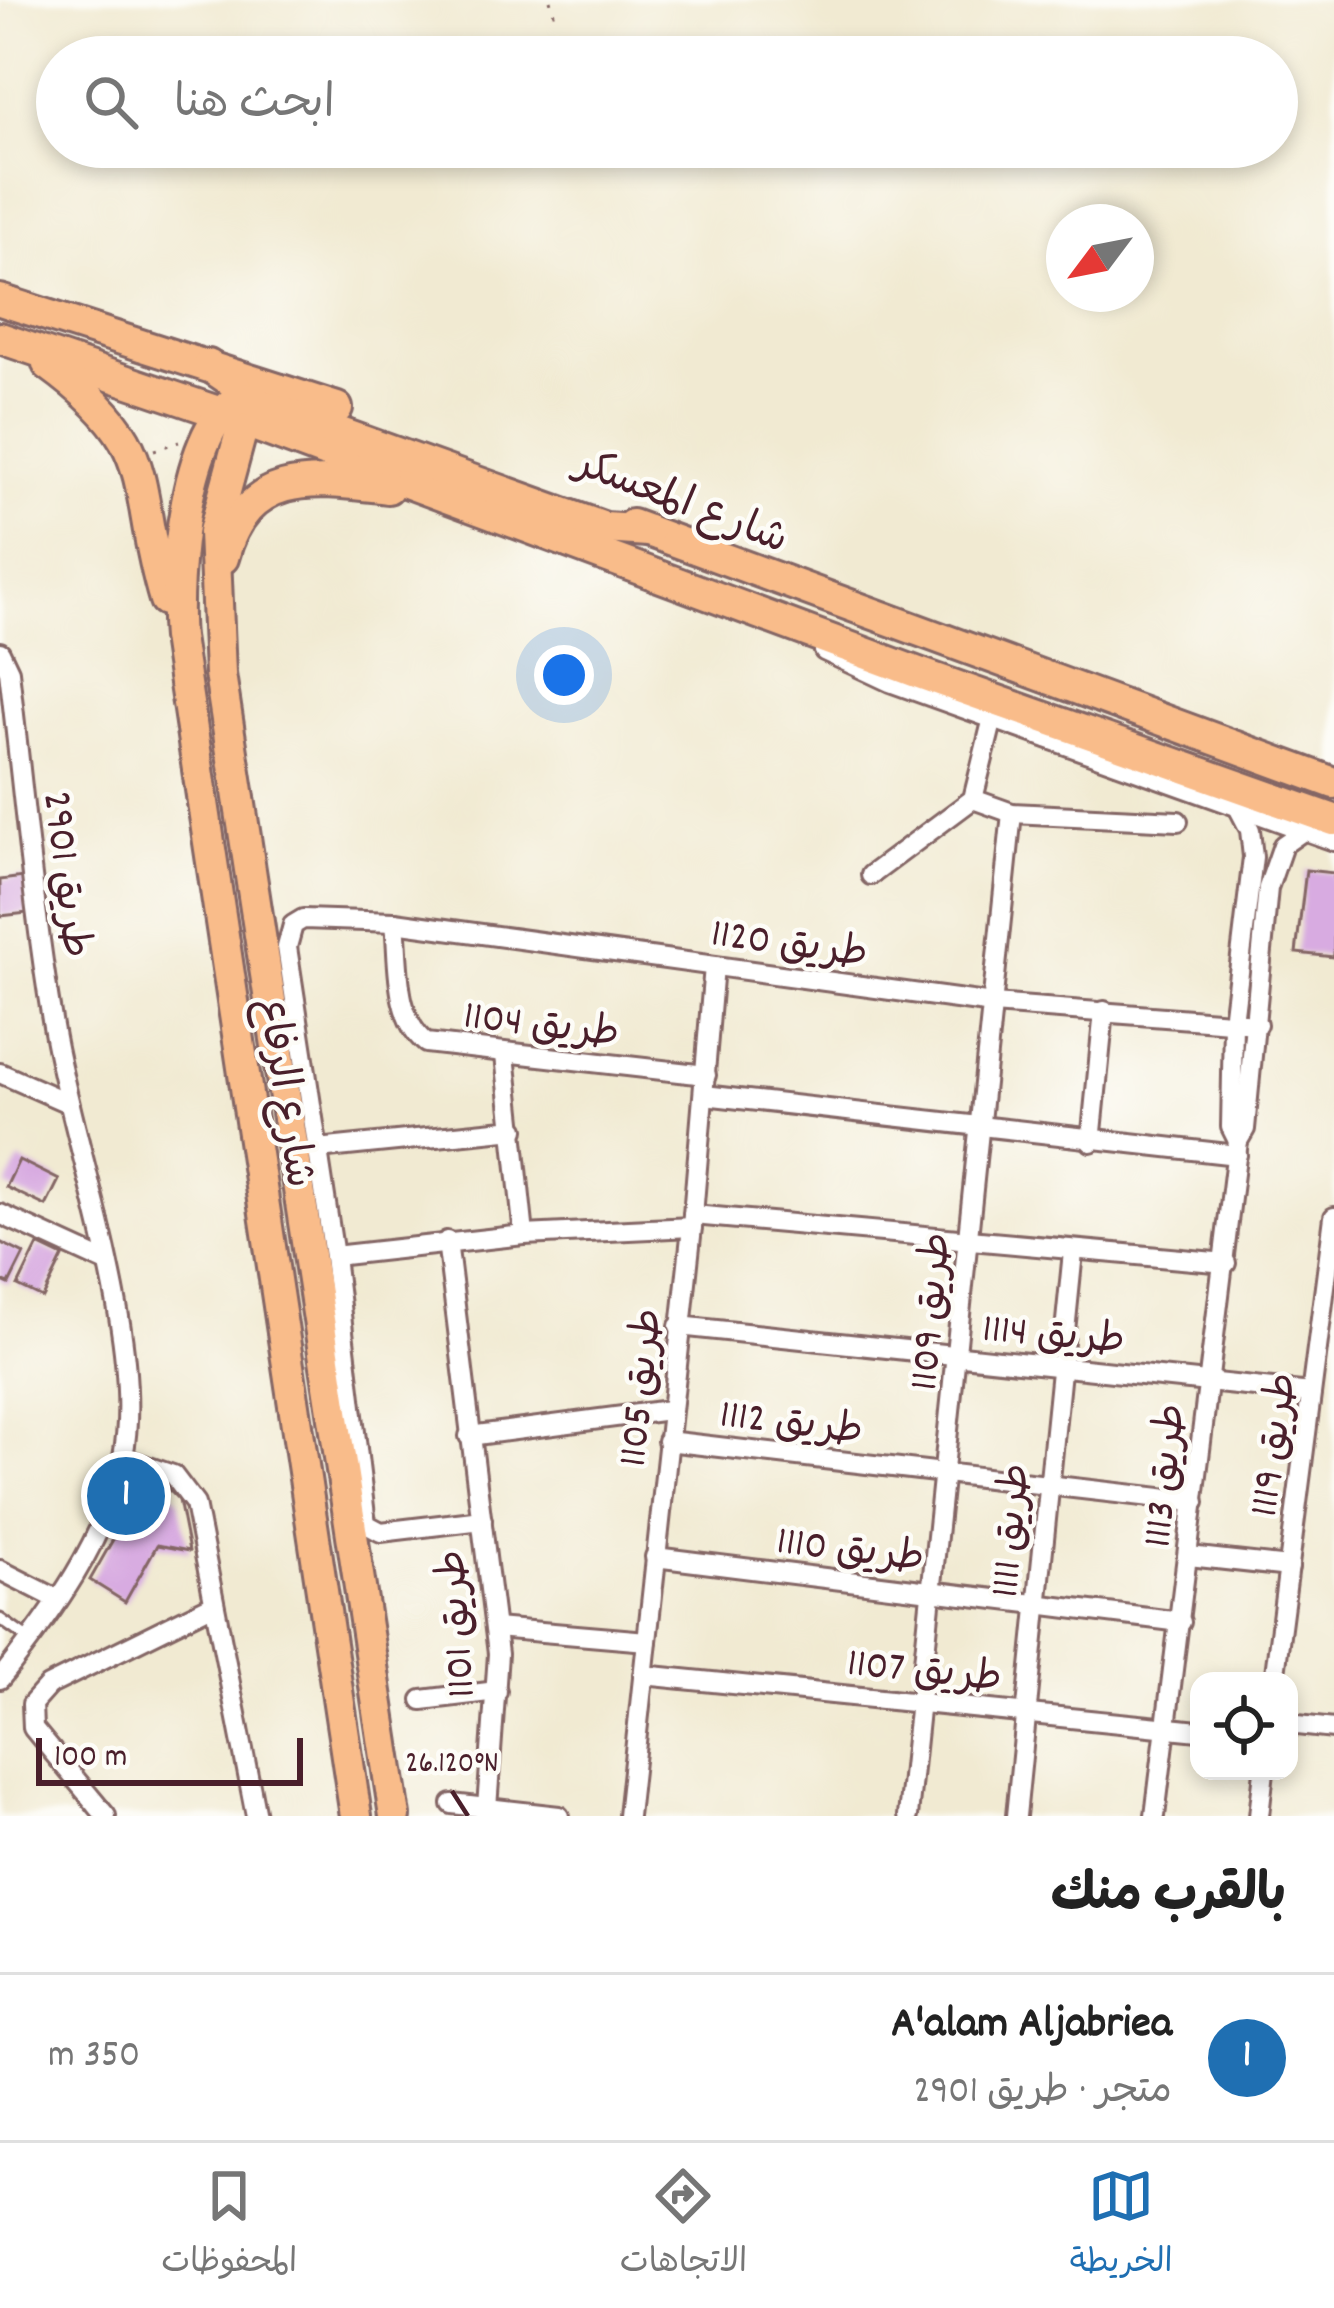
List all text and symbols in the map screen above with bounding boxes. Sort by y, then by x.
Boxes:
search box [36,36,1298,168]
icon: search [78,69,144,135]
text: ابحث هنا [174,74,335,138]
north arrow [1046,204,1154,312]
street label: شارع المعسكر [563,435,796,573]
your location [534,645,594,705]
street label: طريق 2901 [23,788,103,962]
street label: طريق 1120 [707,906,871,988]
street label: طريق 1104 [460,989,622,1067]
street label: شارع الرفاع [237,994,327,1193]
street label: طريق 1109 [897,1230,971,1393]
street label: طريق 1114 [980,1302,1127,1374]
street label: طريق 1105 [606,1306,682,1470]
street label: طريق 1119 [1237,1369,1317,1521]
street label: طريق 1112 [716,1387,866,1464]
street label: طريق 1113 [1131,1401,1205,1551]
pin: 1 [87,1451,165,1541]
street label: طريق 1111 [978,1461,1050,1600]
street label: طريق 1110 [773,1514,927,1592]
street label: طريق 1101 [425,1547,495,1700]
street label: طريق 1107 [844,1636,1005,1712]
map controls [1190,1672,1298,1780]
button: locate [1190,1672,1298,1780]
scale bar [36,1732,303,1785]
text: 100 m [54,1735,127,1782]
text: 26.120°N [405,1744,499,1787]
text: بالقرب منك [1051,1862,1286,1934]
text: A'alam Aljabriea [891,1994,1172,2058]
text: 350 m [48,2030,140,2085]
text: 1 [1243,2030,1251,2085]
text: متجر · طريق 2901 [913,2066,1172,2121]
tab: المحفوظات [161,2163,297,2289]
tab: الاتجاهات [620,2163,747,2289]
tab: الخريطة [1070,2163,1173,2289]

